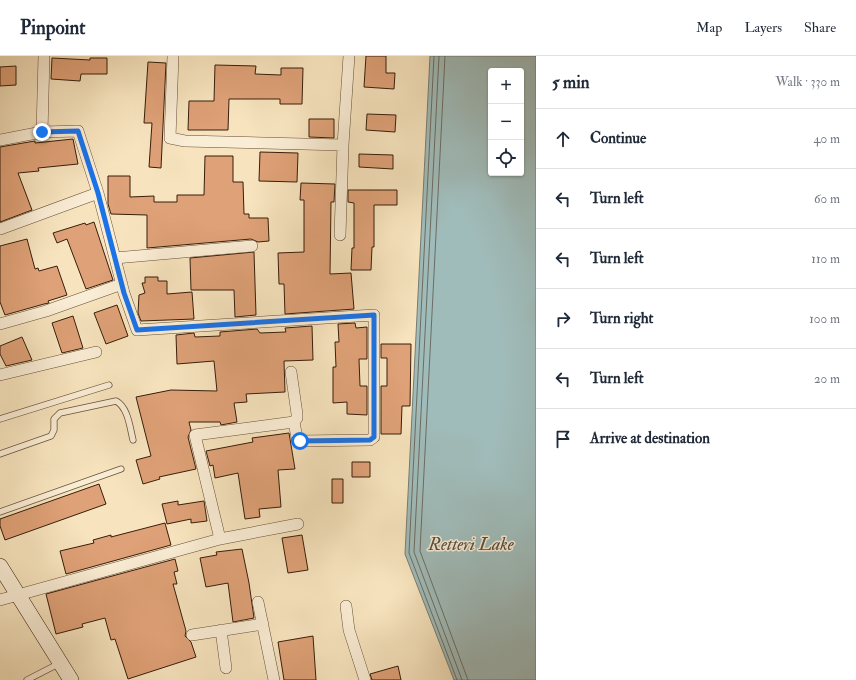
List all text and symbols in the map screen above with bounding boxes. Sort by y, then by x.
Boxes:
text: Pinpoint [20,16,85,40]
text: Map [696,19,722,36]
text: Layers [744,19,782,36]
text: Share [804,19,836,36]
map controls [488,68,524,176]
button: + [488,68,524,104]
text: 5 min [552,72,590,93]
text: Walk · 330 m [776,74,840,90]
button: − [488,104,524,140]
route end [33,123,51,141]
icon: ahead [552,128,574,150]
text: Continue [590,129,646,148]
text: 40 m [814,131,840,147]
button: locate [488,140,524,176]
icon: left [552,188,574,210]
text: Turn left [590,189,644,208]
text: 60 m [814,191,840,207]
icon: left [552,248,574,270]
text: Turn left [590,249,644,268]
text: 110 m [811,251,840,267]
icon: right [552,308,574,330]
text: Turn right [590,309,653,328]
text: 100 m [809,311,840,327]
icon: left [552,368,574,390]
text: Turn left [590,369,644,388]
text: 20 m [814,371,840,387]
icon: arrive [552,428,574,450]
text: Arrive at destination [590,429,710,448]
route start [291,432,309,450]
water label: Retteri Lake [427,533,515,556]

